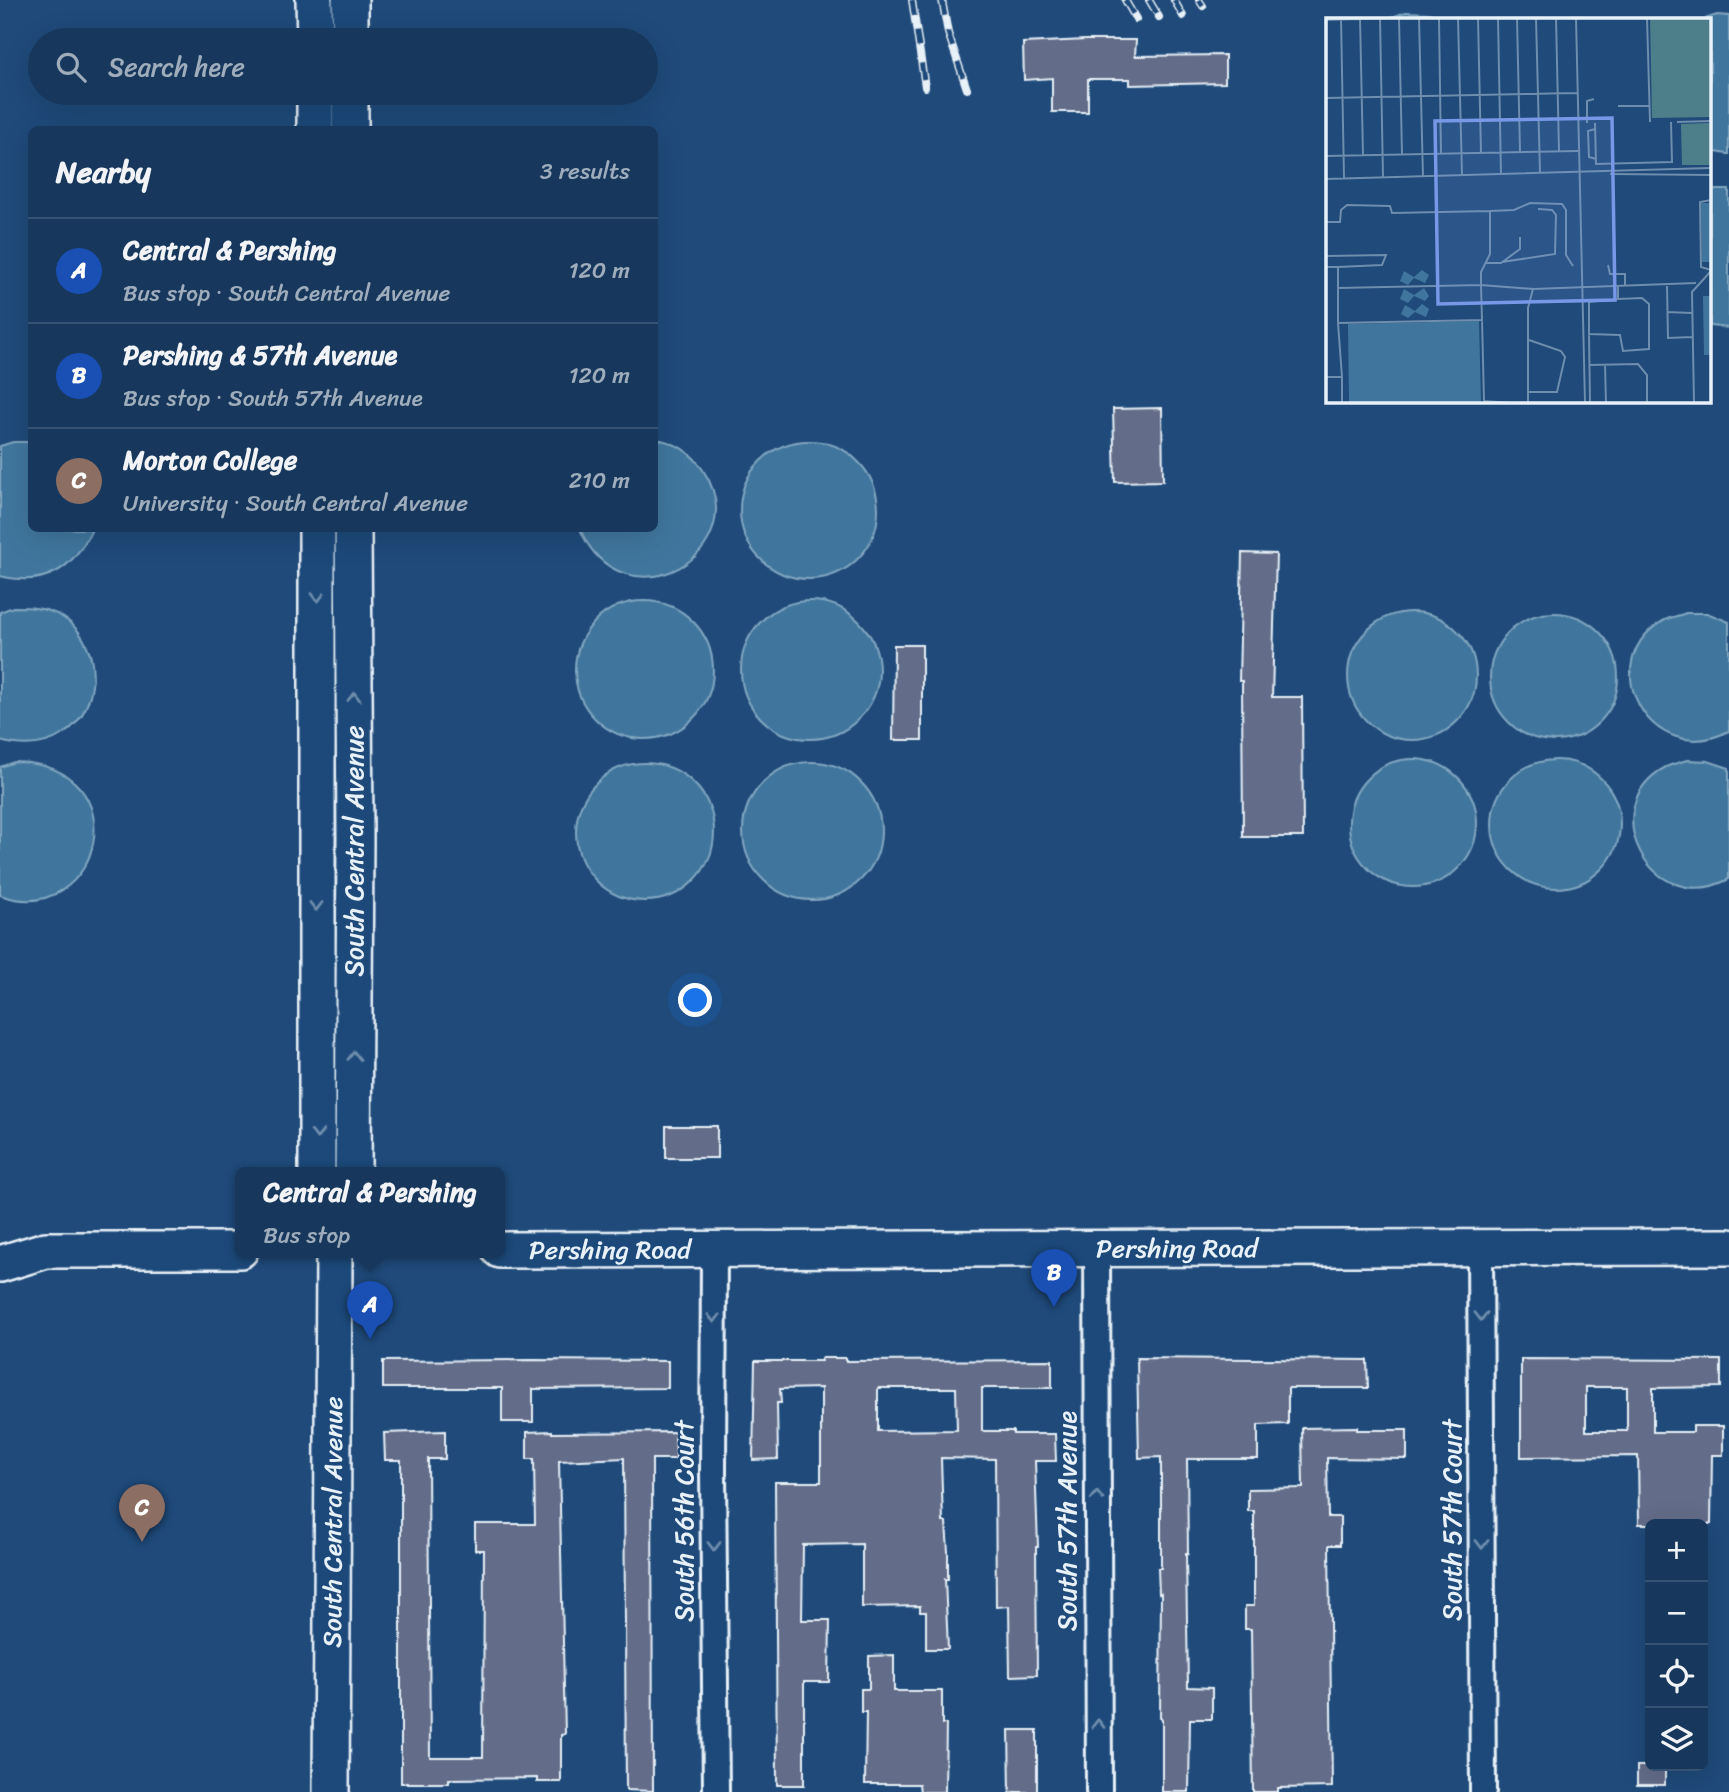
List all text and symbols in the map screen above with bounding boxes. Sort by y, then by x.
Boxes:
inset map [1326,18,1712,402]
search box [28,28,658,105]
text: Search here [108,44,245,90]
icon: search [52,48,90,86]
text: Nearby [56,145,151,199]
text: 3 results [540,151,630,192]
text: Central & Pershing [123,227,337,273]
text: A [71,250,87,291]
text: 120 m [569,250,630,291]
text: Bus stop · South Central Avenue [123,273,450,314]
text: Pershing & 57th Avenue [123,332,397,378]
text: B [72,355,86,396]
text: 120 m [569,355,630,396]
text: Bus stop · South 57th Avenue [123,378,423,419]
text: Morton College [123,437,297,483]
text: C [72,460,86,501]
text: 210 m [569,460,630,501]
text: University · South Central Avenue [123,483,468,524]
one-way arrow [310,592,326,602]
one-way arrow [346,691,362,701]
street label: South Central Avenue [331,725,377,977]
one-way arrow [308,902,324,912]
your location [678,983,712,1017]
one-way arrow [346,1050,362,1060]
one-way arrow [309,1129,325,1140]
popup [235,1167,505,1258]
text: Central & Pershing [263,1169,477,1215]
text: Bus stop [263,1215,350,1256]
street label: Pershing Road [1096,1225,1260,1272]
street label: Pershing Road [529,1227,693,1273]
pin: B [1031,1249,1077,1307]
pin: A [347,1281,393,1339]
one-way arrow [1473,1311,1489,1322]
one-way arrow [706,1313,722,1324]
street label: South Central Avenue [309,1396,356,1648]
street label: South 57th Avenue [1044,1411,1090,1631]
street label: South 57th Court [1429,1418,1475,1621]
street label: South 56th Court [661,1419,707,1622]
pin: C [119,1484,165,1542]
one-way arrow [1089,1491,1105,1501]
map controls [1645,1519,1708,1771]
button: + [1645,1519,1708,1582]
one-way arrow [1474,1538,1489,1549]
one-way arrow [706,1540,721,1551]
button: − [1645,1582,1708,1645]
button: locate [1645,1645,1708,1708]
button: layers [1645,1708,1708,1771]
one-way arrow [1090,1718,1106,1729]

